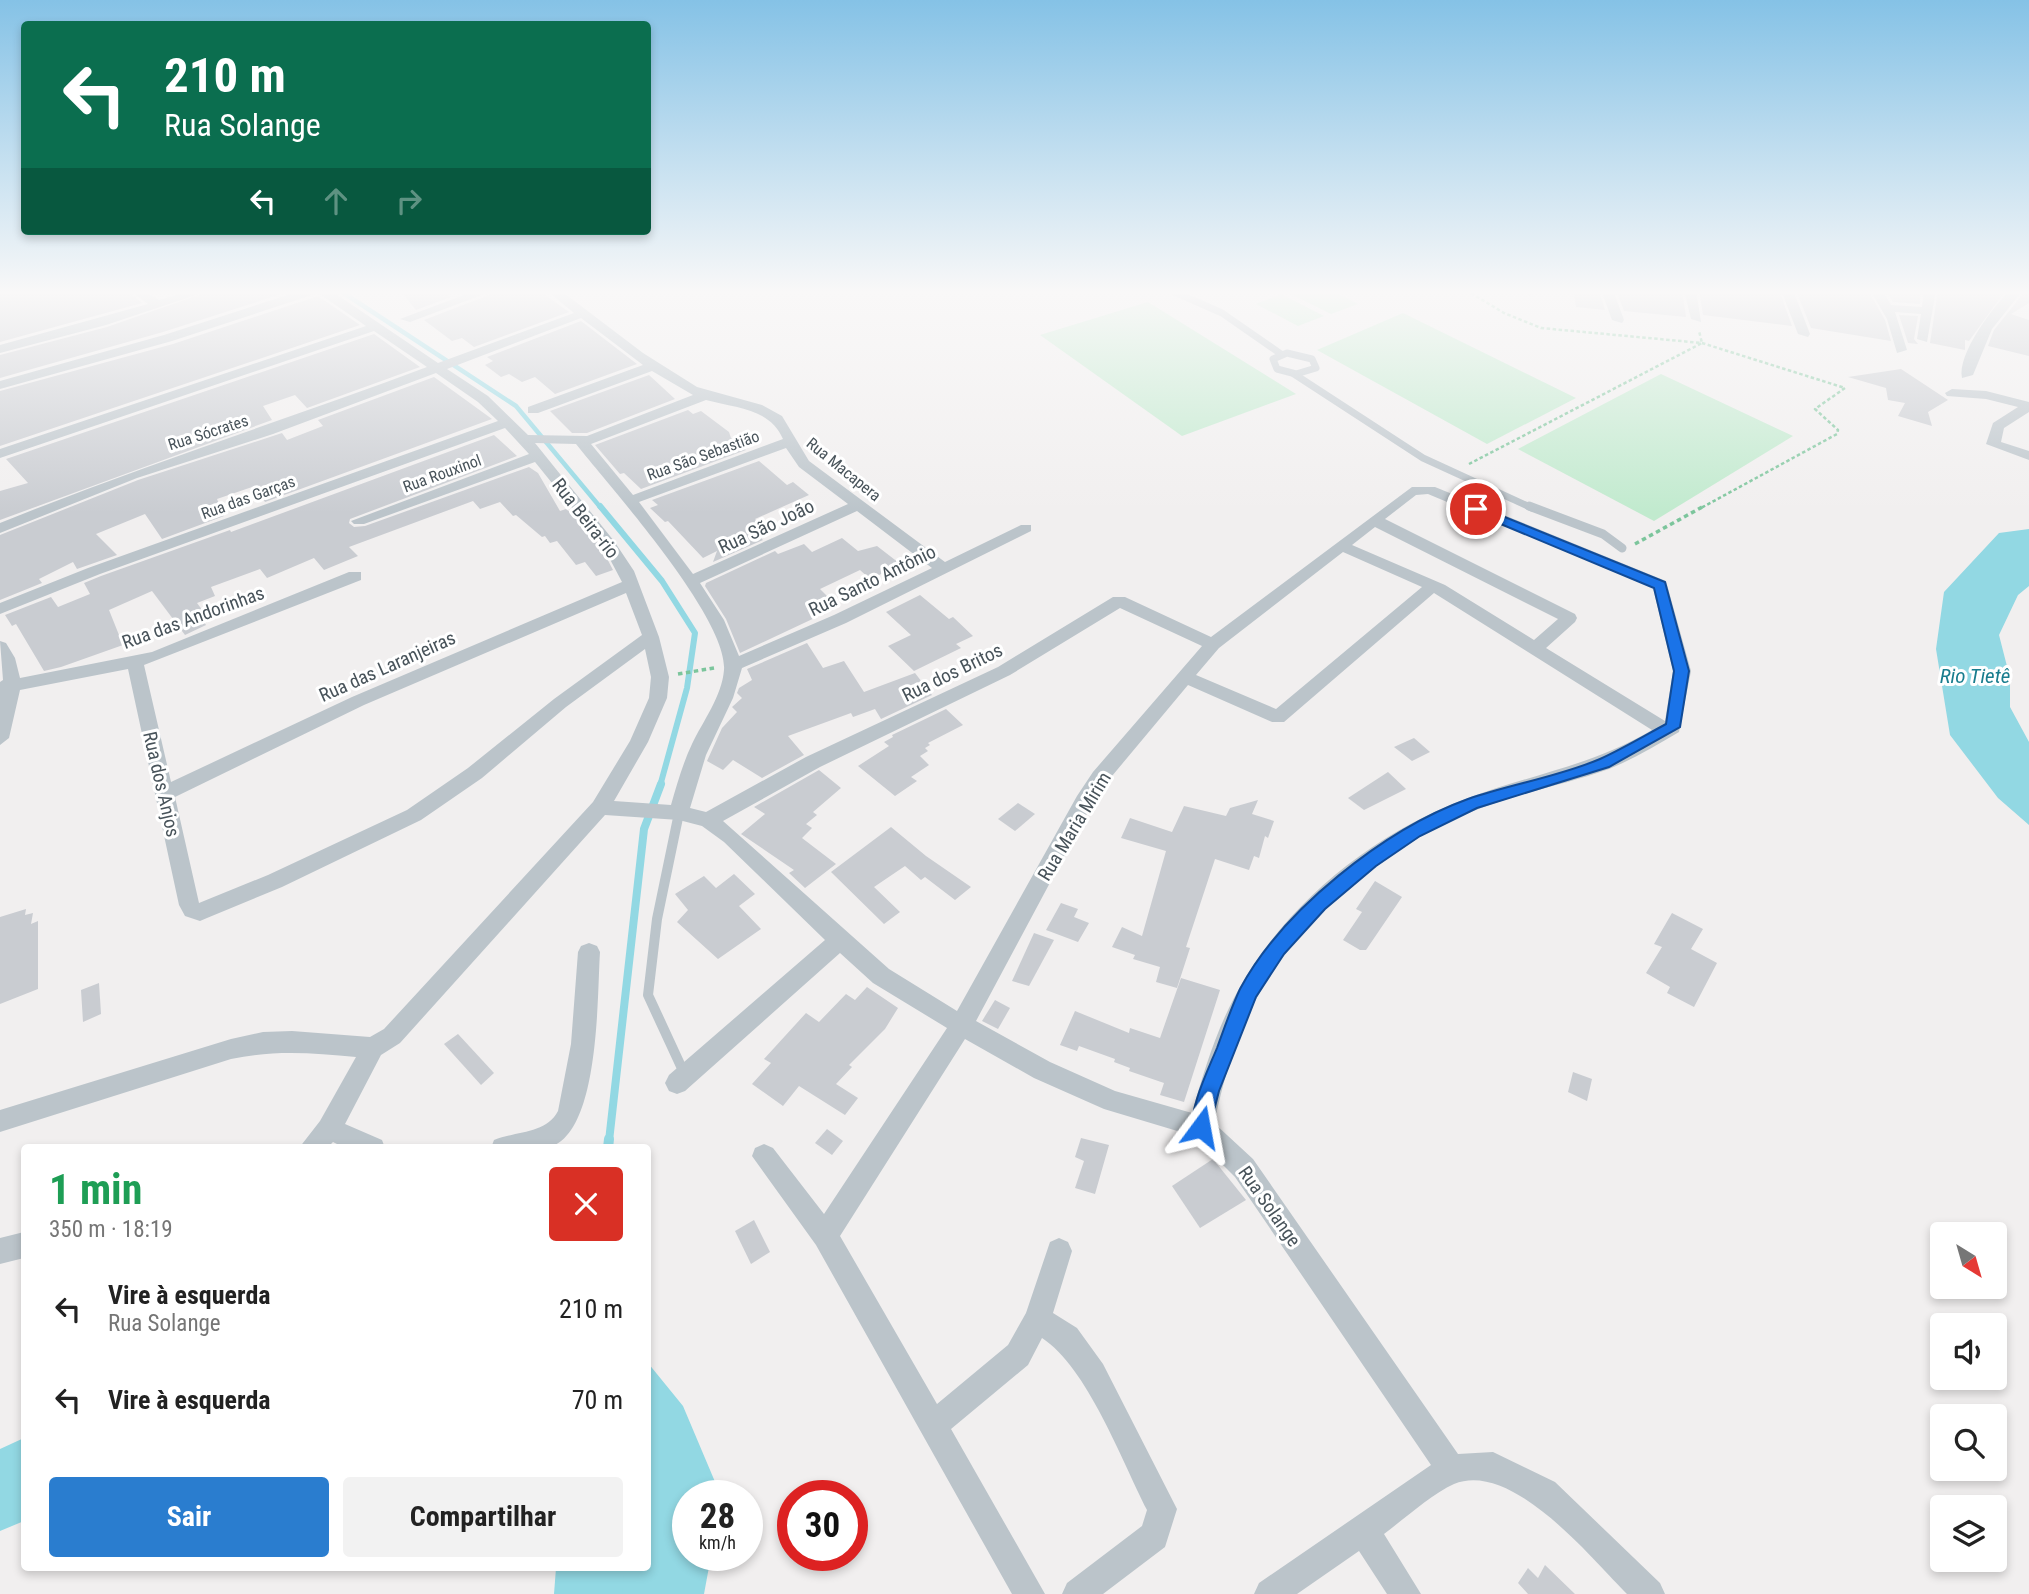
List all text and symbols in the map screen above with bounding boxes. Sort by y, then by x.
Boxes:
text: 210 m [164,47,286,104]
icon: left [49,49,140,140]
text: Rua Solange [164,106,321,144]
icon: left [244,182,282,220]
icon: ahead [317,182,355,220]
icon: right [390,182,428,220]
street label: Rua Sócrates [166,411,251,454]
street label: Rua São Sebastião [644,426,762,485]
street label: Rua Macapera [803,434,885,505]
street label: Rua Rouxinol [400,451,484,496]
street label: Rua das Garças [199,472,298,523]
street label: Rua Beira-rio [547,474,624,563]
pin [1446,479,1506,539]
icon: arrive [1457,490,1495,528]
street label: Rua São João [715,494,818,559]
street label: Rua Santo Antônio [805,540,939,621]
street label: Rua das Andorinhas [119,581,267,654]
street label: Rua das Laranjeiras [315,626,459,707]
street label: Rua dos Britos [898,638,1006,707]
water label: Rio Tietê [1940,664,2010,688]
street label: Rua dos Anjos [138,729,185,839]
street label: Rua Maria Mirim [1033,768,1116,885]
position arrow [1164,1090,1238,1164]
street label: Rua Solange [1233,1162,1306,1251]
text: 1 min [49,1165,142,1214]
button: close [549,1167,623,1241]
text: 350 m · 18:19 [49,1216,173,1243]
north arrow [1930,1222,2007,1298]
map controls [1930,1222,2007,1572]
text: Vire à esquerda [108,1280,271,1310]
icon: left [49,1290,87,1328]
text: 210 m [559,1294,623,1324]
text: Rua Solange [108,1310,221,1337]
button: sound [1930,1313,2007,1390]
icon: left [49,1381,87,1419]
text: Vire à esquerda [108,1385,271,1415]
text: 70 m [572,1385,623,1415]
button: search [1930,1404,2007,1481]
button: Sair [49,1477,329,1557]
button: Compartilhar [343,1477,623,1557]
speed limit sign: 30 [777,1480,868,1571]
button: layers [1930,1495,2007,1572]
text: 28 [700,1496,735,1537]
text: km/h [699,1532,736,1553]

